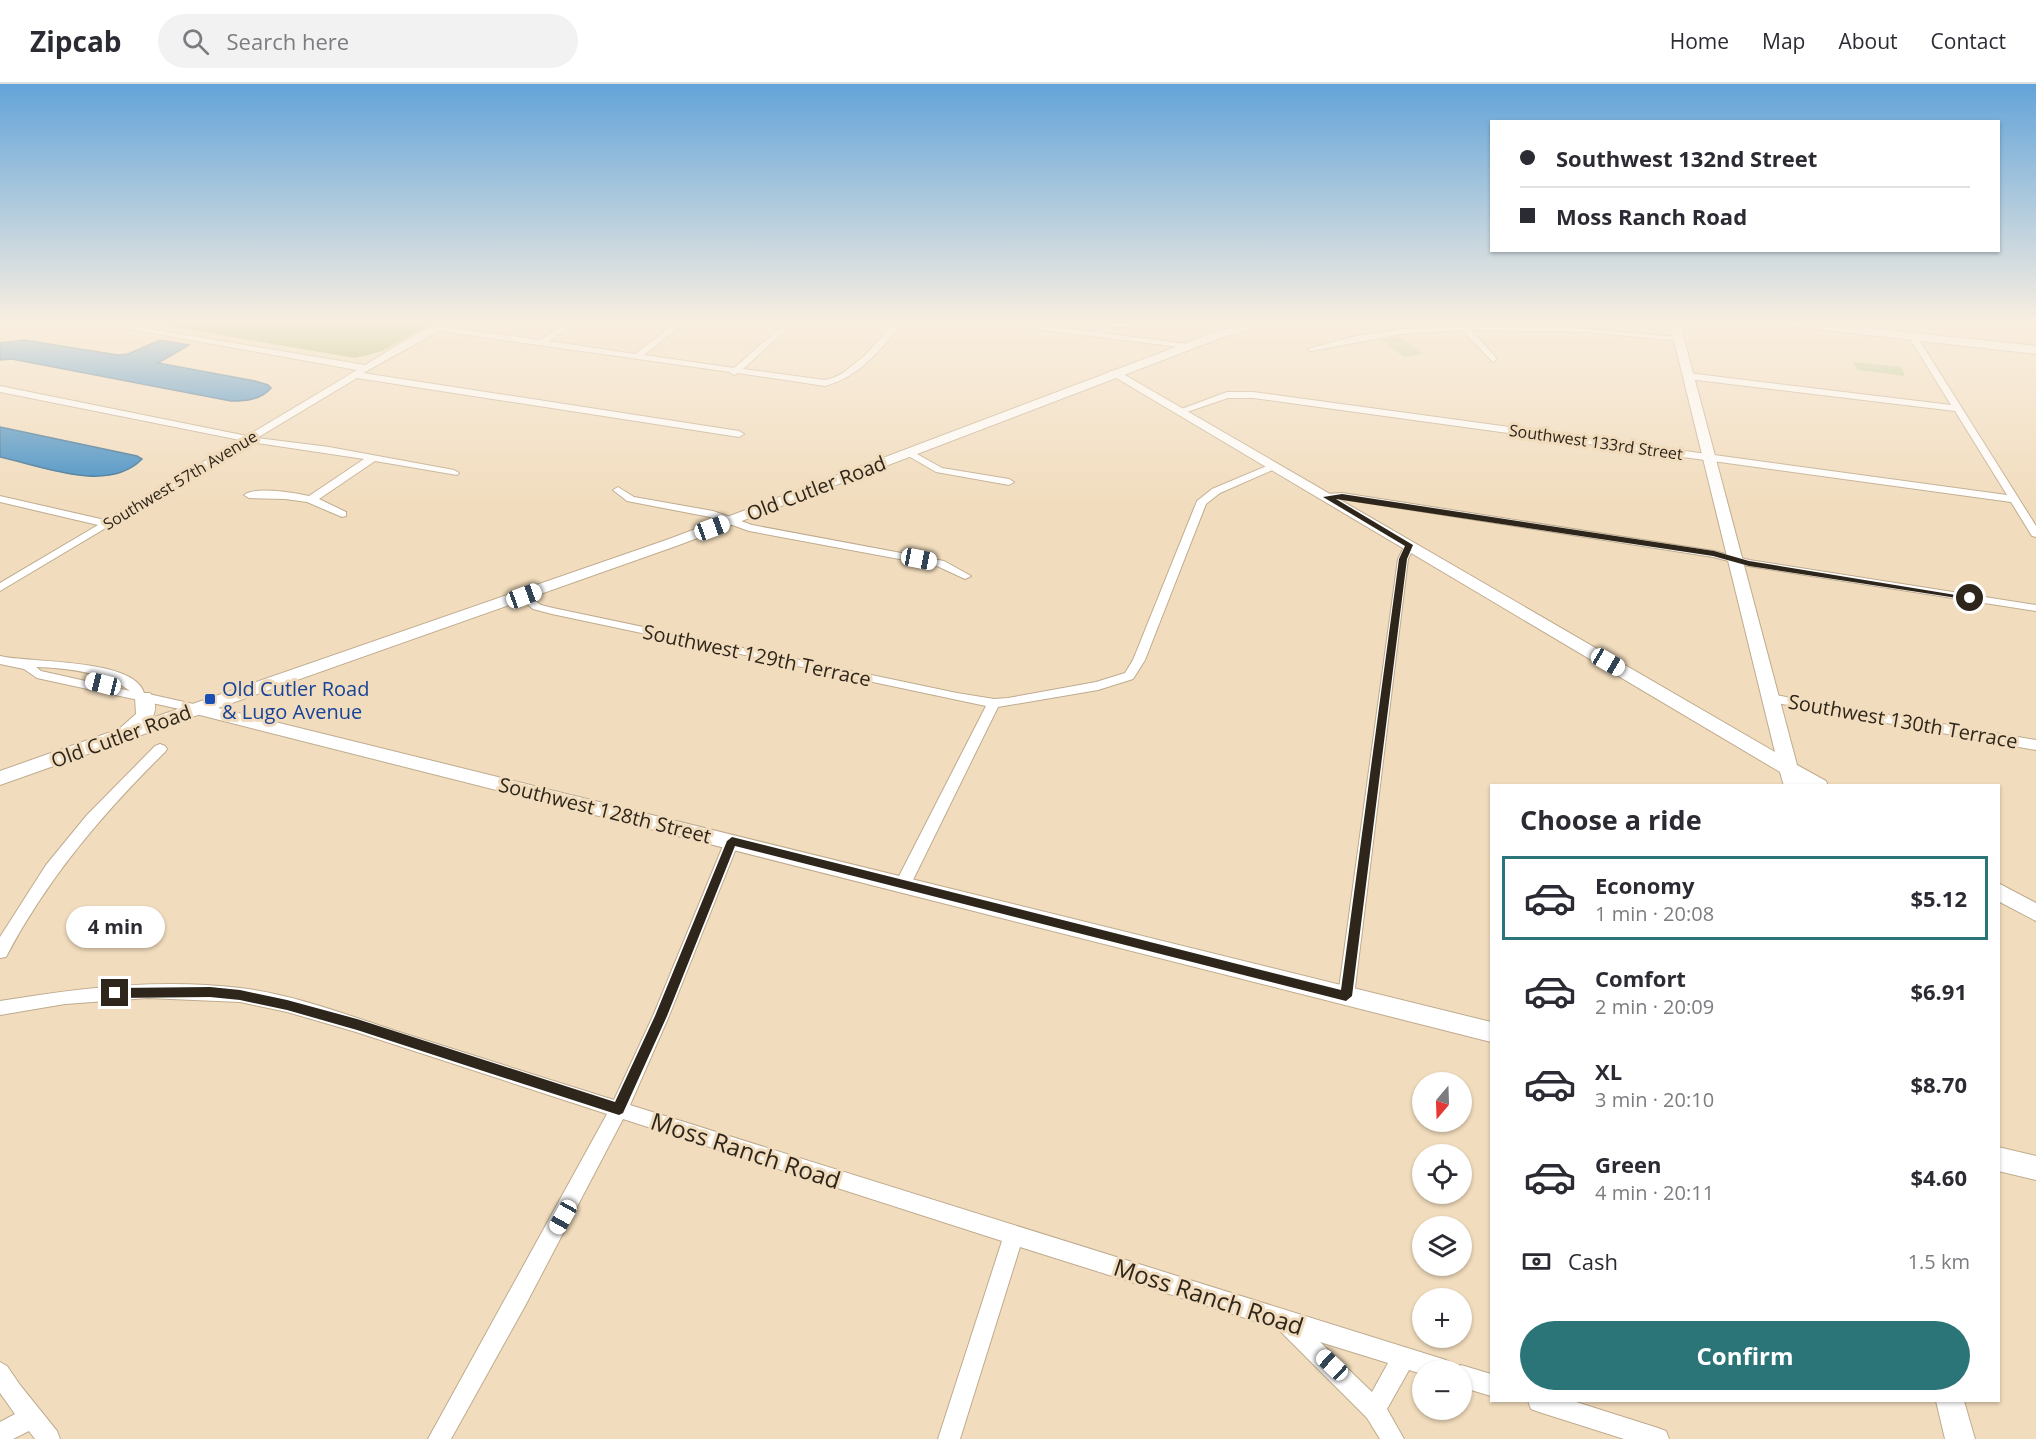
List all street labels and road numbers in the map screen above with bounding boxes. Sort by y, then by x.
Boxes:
street label: Southwest 133rd Street [1508,419,1685,465]
street label: Southwest 57th Avenue [99,425,261,535]
street label: Old Cutler Road [742,449,890,527]
street label: Southwest 129th Terrace [640,618,874,692]
street label: Southwest 130th Terrace [1786,688,2020,754]
street label: Old Cutler Road [47,698,195,774]
street label: Southwest 128th Street [496,771,714,849]
street label: Moss Ranch Road [647,1104,845,1196]
street label: Moss Ranch Road [1110,1250,1308,1342]

